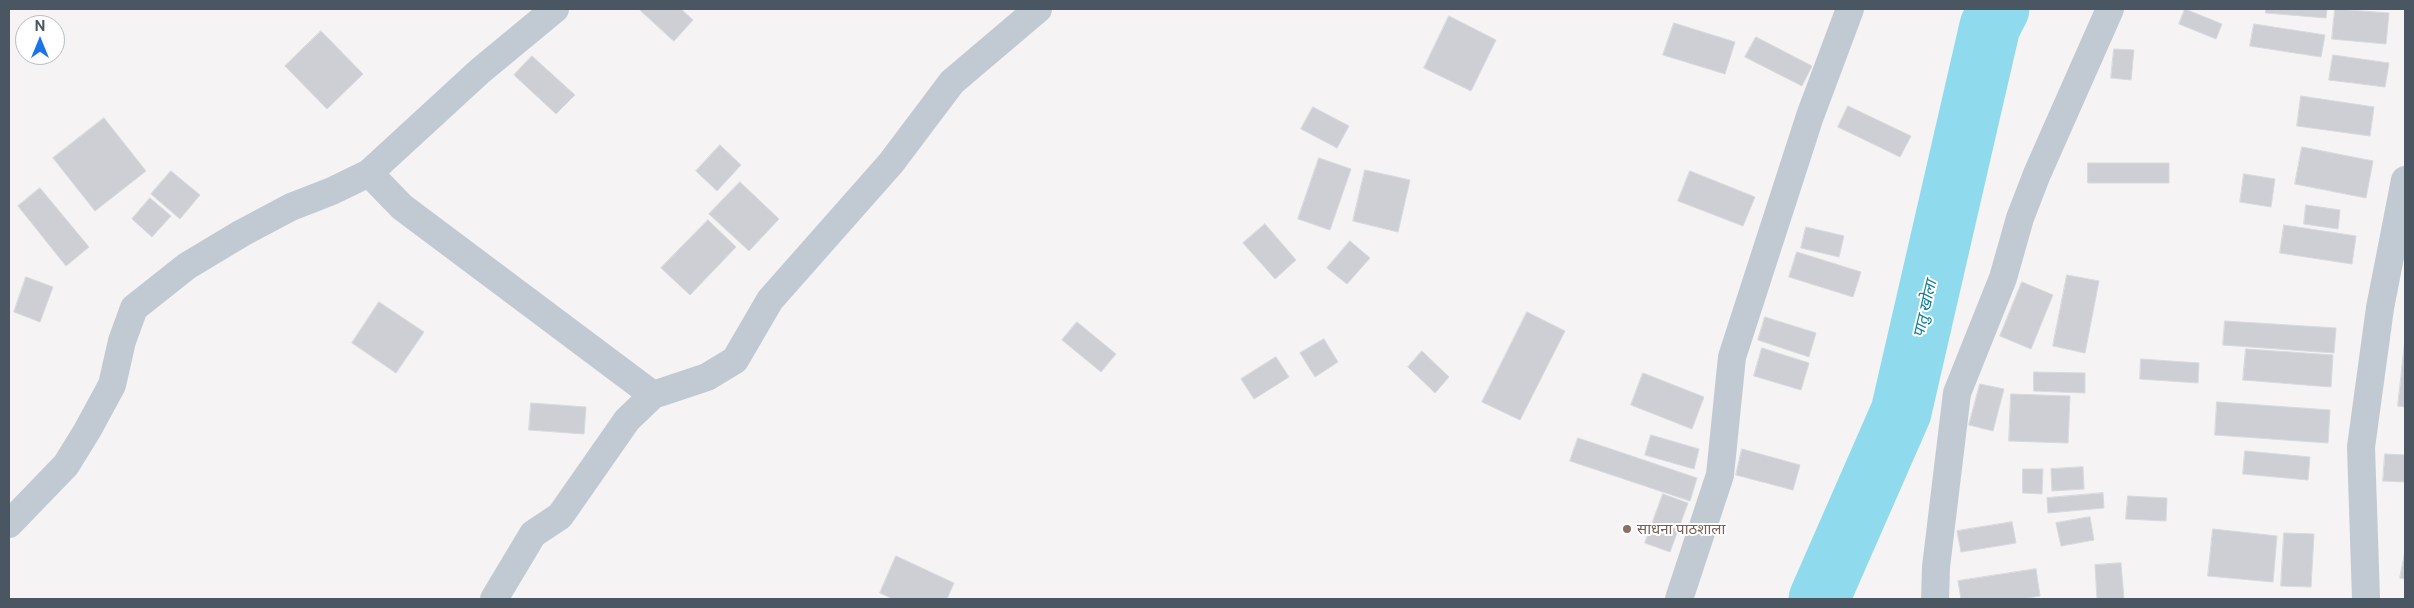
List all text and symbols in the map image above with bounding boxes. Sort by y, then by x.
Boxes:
north arrow [15,15,65,65]
text: N [35,18,45,34]
water label: पातु खोला [1909,278,1941,340]
place label: साधना पाठशाला [1637,520,1725,538]
marker: साधना पाठशाला [1621,523,1633,535]

